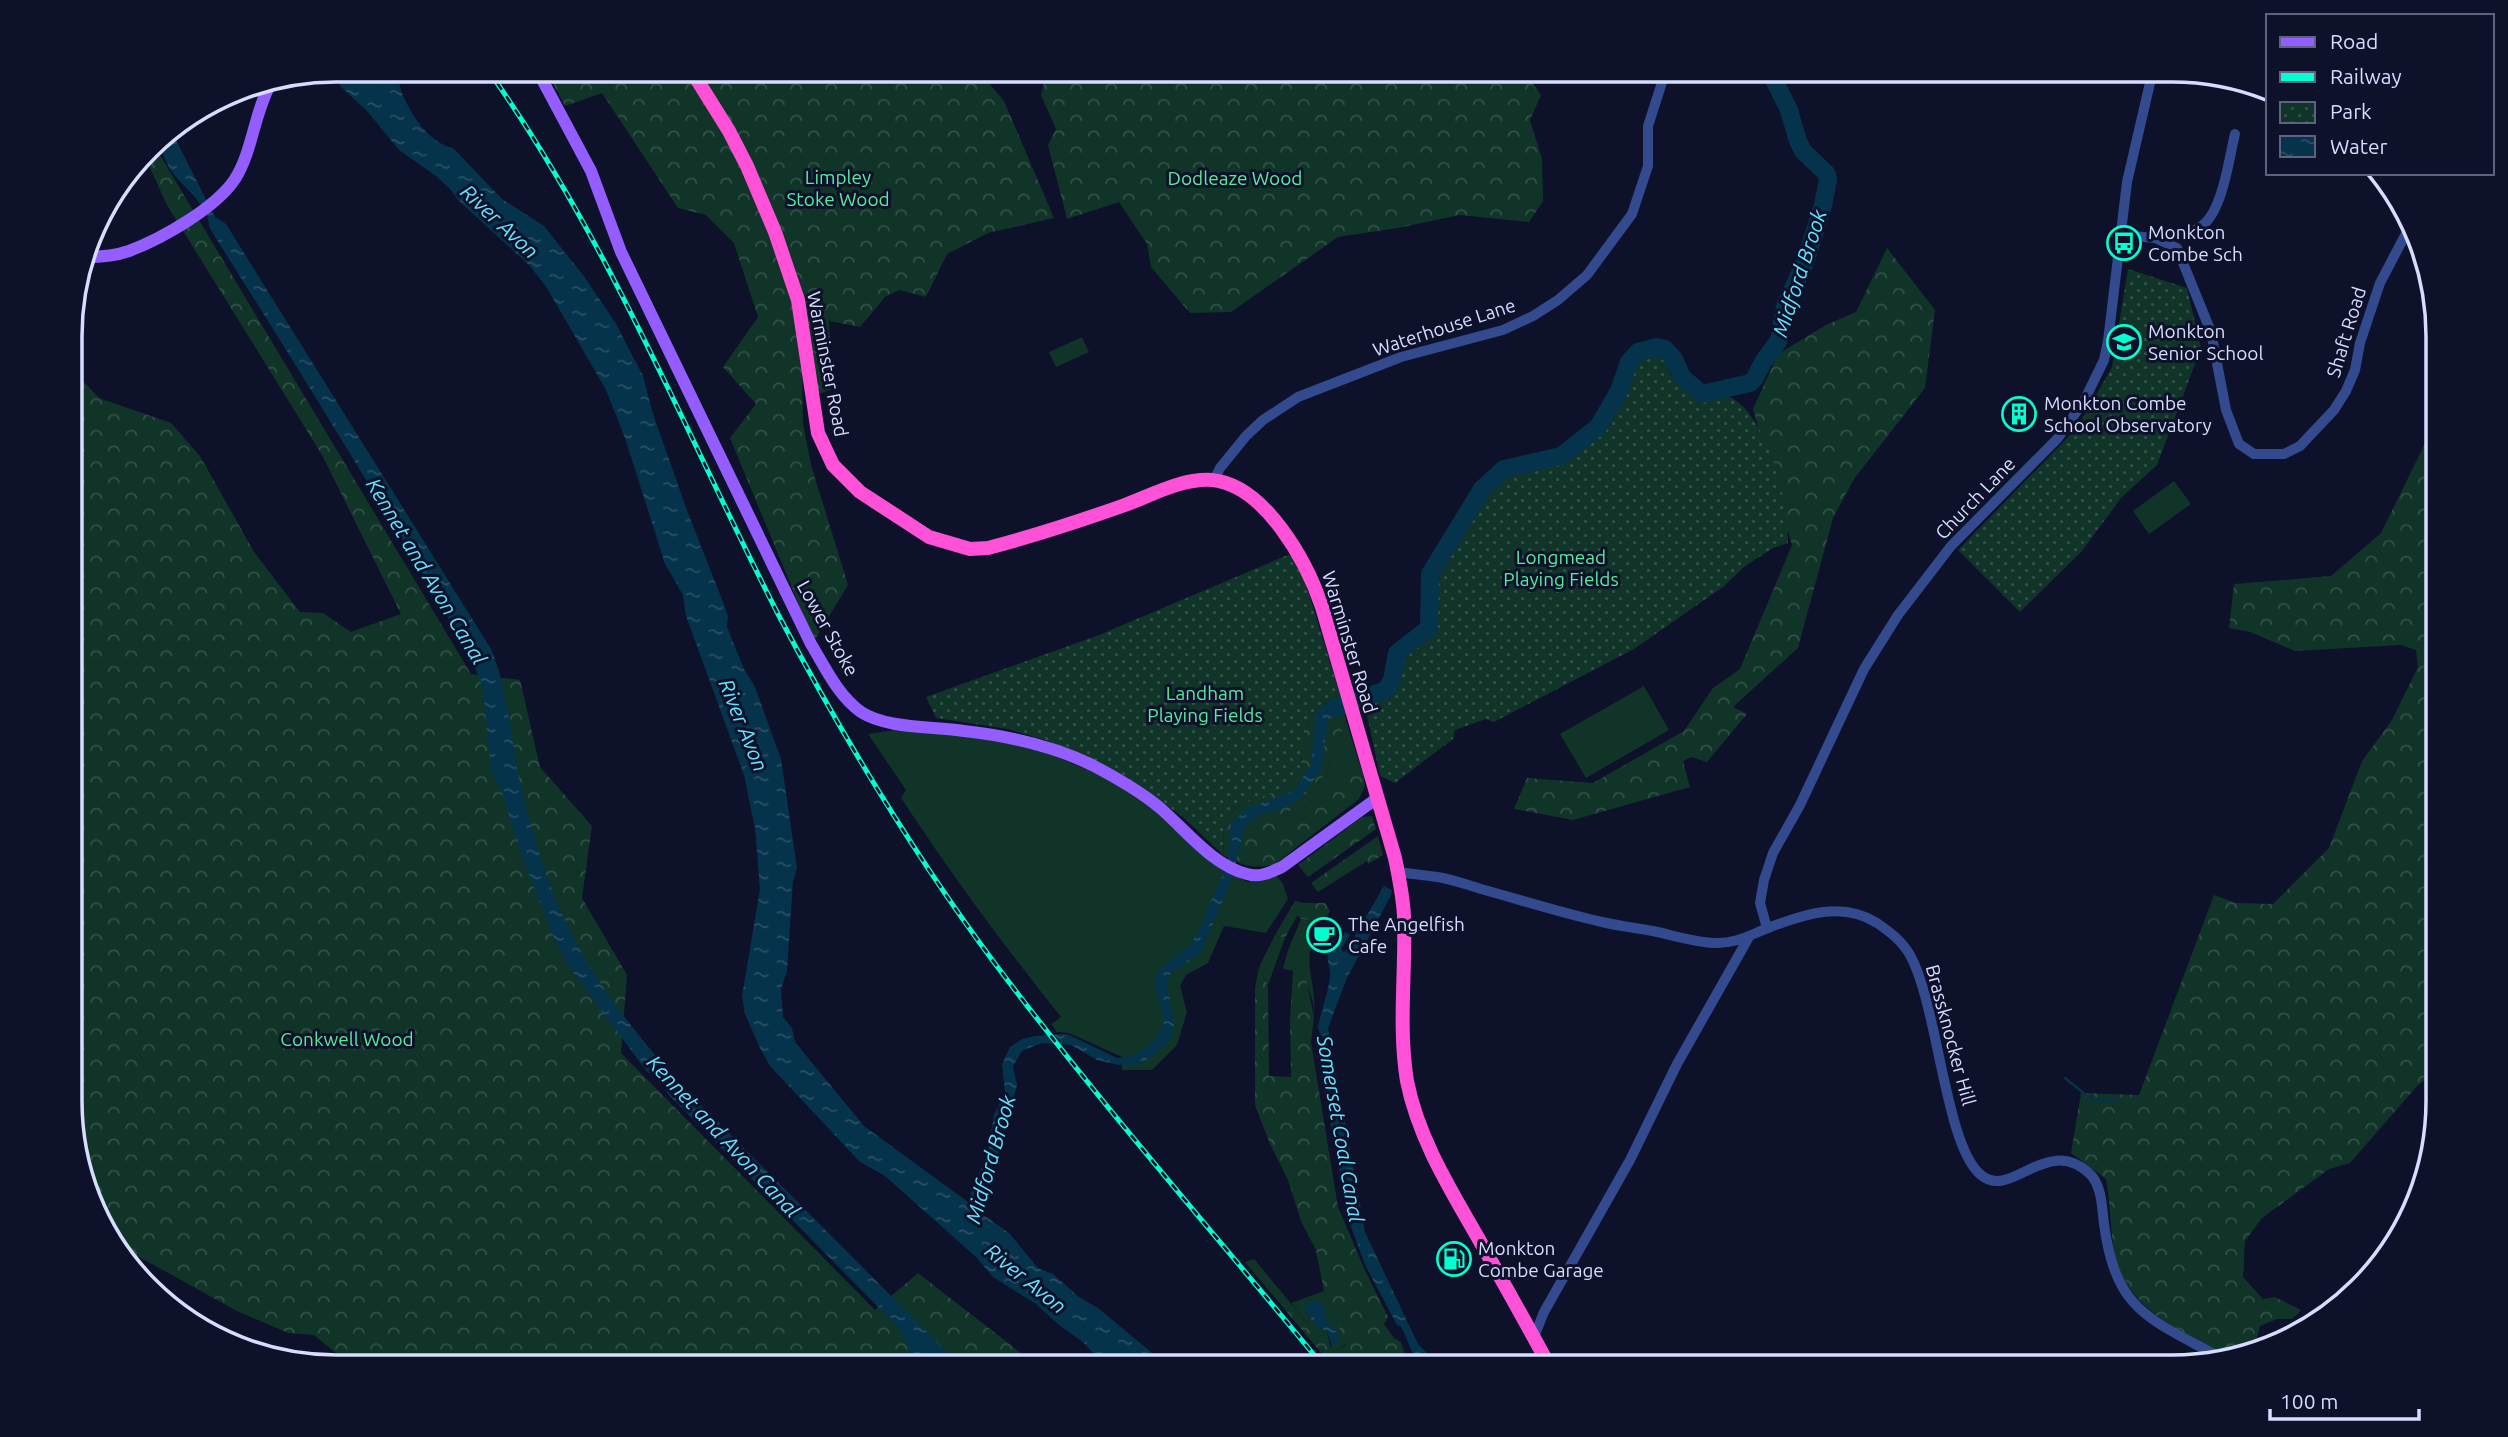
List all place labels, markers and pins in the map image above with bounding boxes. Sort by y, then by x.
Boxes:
place label: Monkton Combe Sch [2148,221,2243,265]
bus stop icon: Monkton Combe Sch [2105,224,2143,262]
place label: Monkton Senior School [2148,320,2263,364]
school or university icon: Monkton Senior School [2105,323,2143,361]
place label: Monkton Combe School Observatory [2044,392,2212,436]
building icon: Monkton Combe School Observatory [2000,395,2038,433]
place label: The Angelfish Cafe [1348,913,1465,957]
cafe icon: The Angelfish Cafe [1305,916,1343,954]
place label: Monkton Combe Garage [1478,1237,1604,1281]
fuel station icon: Monkton Combe Garage [1435,1240,1473,1278]

